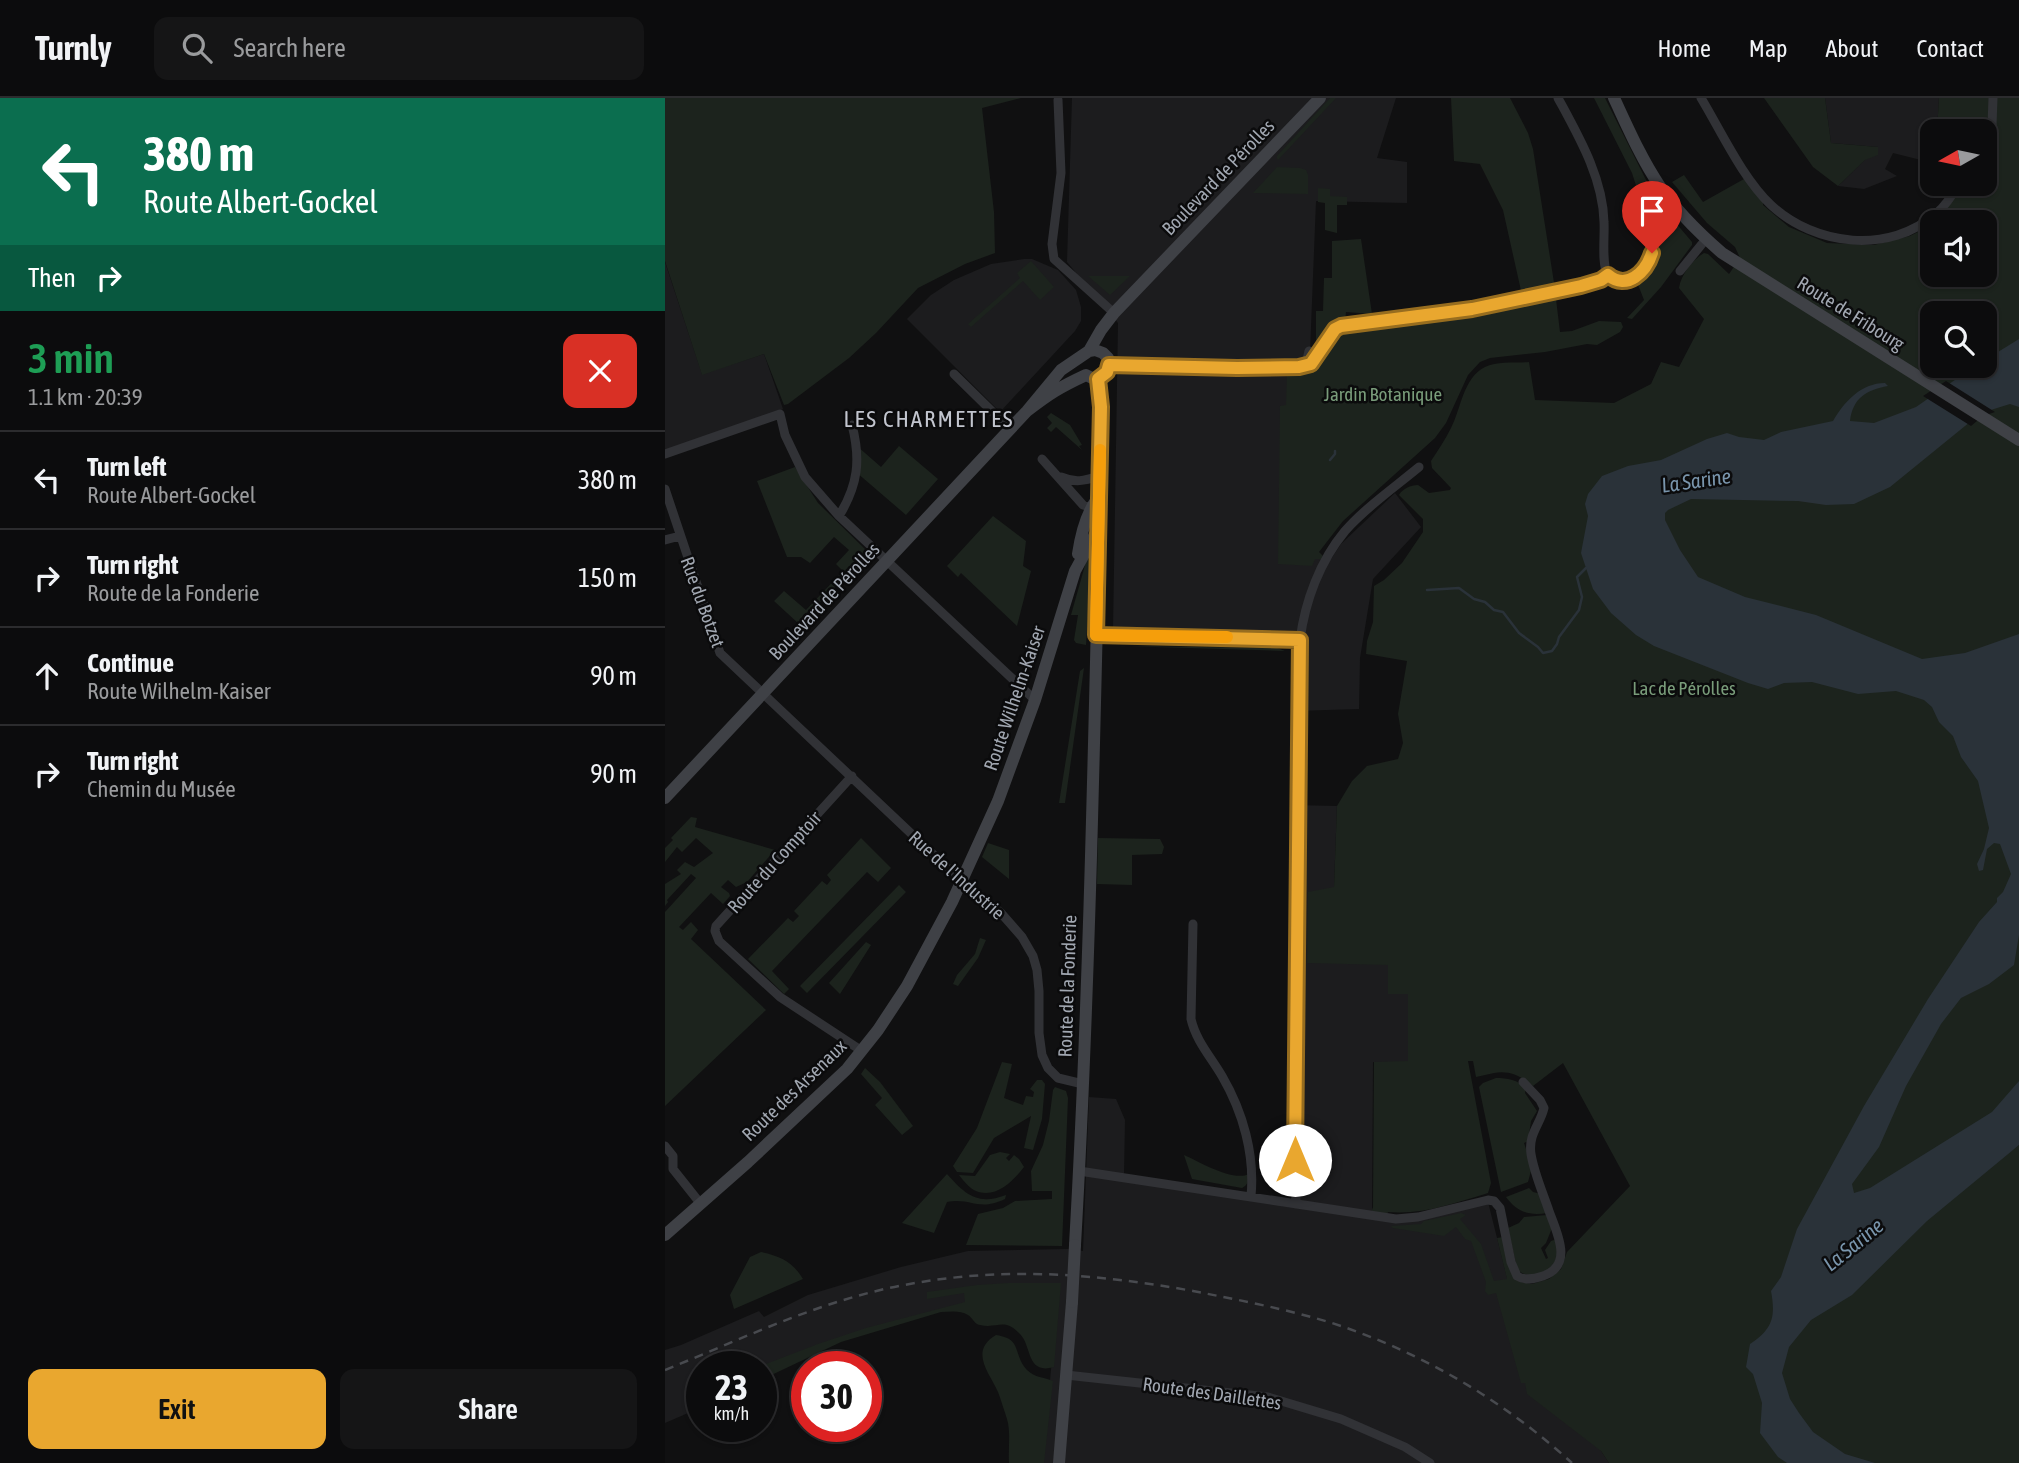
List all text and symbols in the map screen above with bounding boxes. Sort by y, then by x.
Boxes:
search box [154,17,644,80]
text: Turnly [35,29,112,67]
icon: search [178,29,216,67]
text: Search here [234,33,346,63]
text: Home [1657,35,1711,62]
text: Map [1749,35,1787,62]
text: About [1825,35,1878,62]
text: Contact [1916,35,1984,62]
street label: Boulevard de Pérolles [1157,115,1279,239]
north arrow [1920,119,1997,196]
map controls [1920,119,1997,378]
text: 380 m [143,125,254,181]
icon: left [28,126,119,217]
pin [1622,181,1682,253]
text: Route Albert-Gockel [143,183,378,220]
icon: arrive [1633,192,1671,230]
button: sound [1920,210,1997,287]
icon: right [90,259,128,297]
text: Then [28,263,76,293]
street label: Route de Fribourg [1793,271,1909,355]
button: search [1920,301,1997,378]
text: 3 min [28,334,114,382]
button: close [563,334,637,408]
park label: Jardin Botanique [1324,383,1442,405]
text: 1.1 km · 20:39 [28,384,143,410]
district label: LES CHARMETTES [844,406,1014,432]
text: Turn left [87,452,167,482]
icon: left [28,461,66,499]
water label: La Sarine [1660,463,1732,497]
text: 380 m [578,465,637,495]
text: Route Albert-Gockel [87,482,256,508]
street label: Boulevard de Pérolles [764,538,884,664]
text: Turn right [87,550,178,580]
street label: Rue du Botzet [676,554,730,650]
icon: right [28,559,66,597]
text: 150 m [578,563,637,593]
text: Route de la Fonderie [87,580,259,606]
street label: Route Wilhelm-Kaiser [979,622,1049,773]
text: Continue [87,648,174,678]
icon: ahead [28,657,66,695]
text: 90 m [590,661,637,691]
park label: Lac de Pérolles [1632,677,1736,699]
text: Route Wilhelm-Kaiser [87,678,271,704]
text: Turn right [87,746,178,776]
icon: right [28,755,66,793]
text: 90 m [590,759,637,789]
text: Chemin du Musée [87,776,236,802]
street label: Route du Comptoir [723,806,826,917]
street label: Rue de l'Industrie [905,826,1009,924]
street label: Route de la Fonderie [1054,914,1080,1058]
street label: Route des Arsenaux [737,1035,851,1145]
position arrow [1258,1123,1332,1197]
water label: La Sarine [1818,1213,1888,1275]
speed limit sign: 30 [791,1351,882,1442]
text: 23 [715,1367,748,1407]
button: Exit [28,1369,326,1449]
button: Share [340,1369,637,1449]
street label: Route des Daillettes [1141,1372,1283,1414]
text: km/h [714,1403,749,1424]

